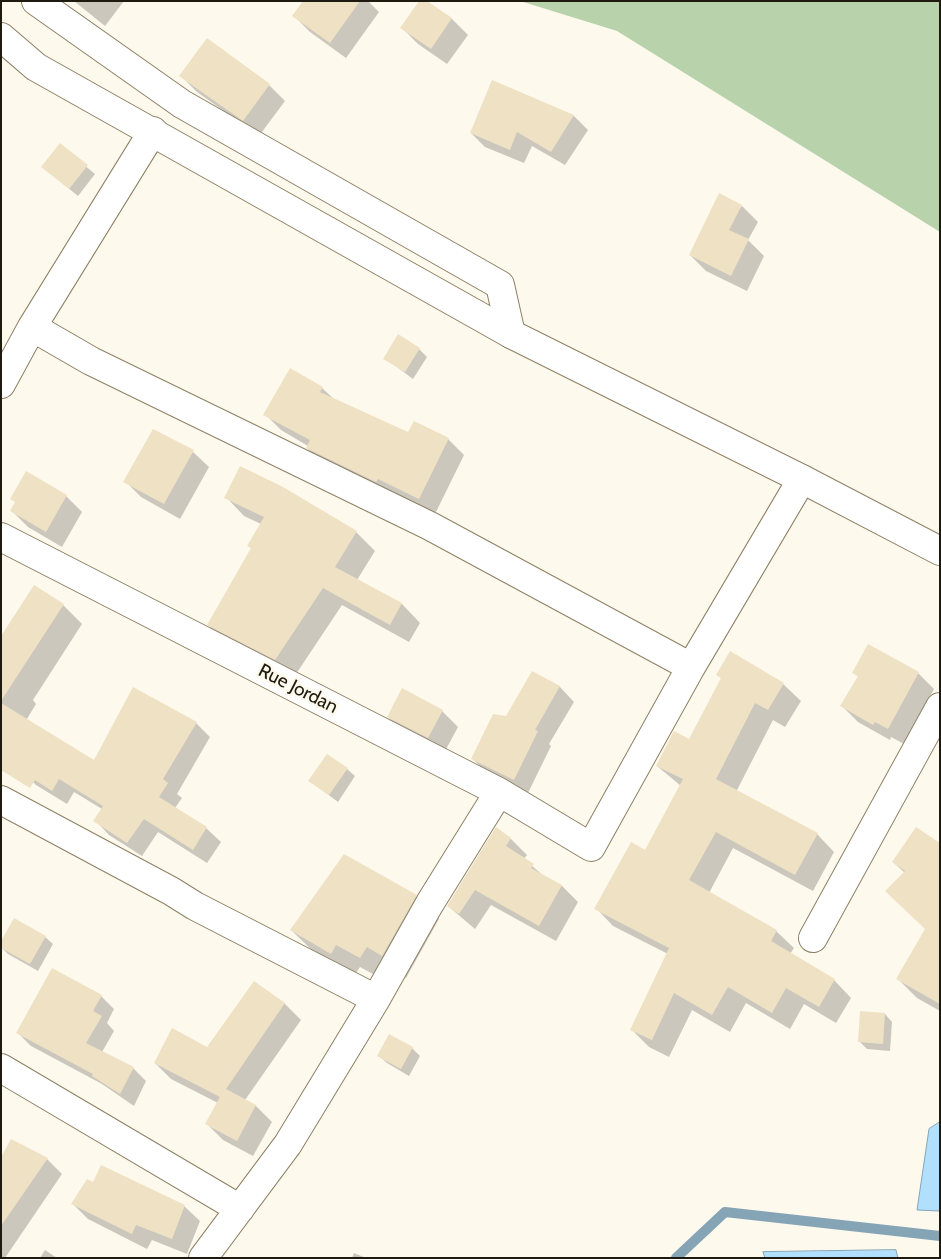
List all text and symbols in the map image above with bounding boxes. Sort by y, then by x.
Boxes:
street label: Rue Jordan [254,659,342,719]

